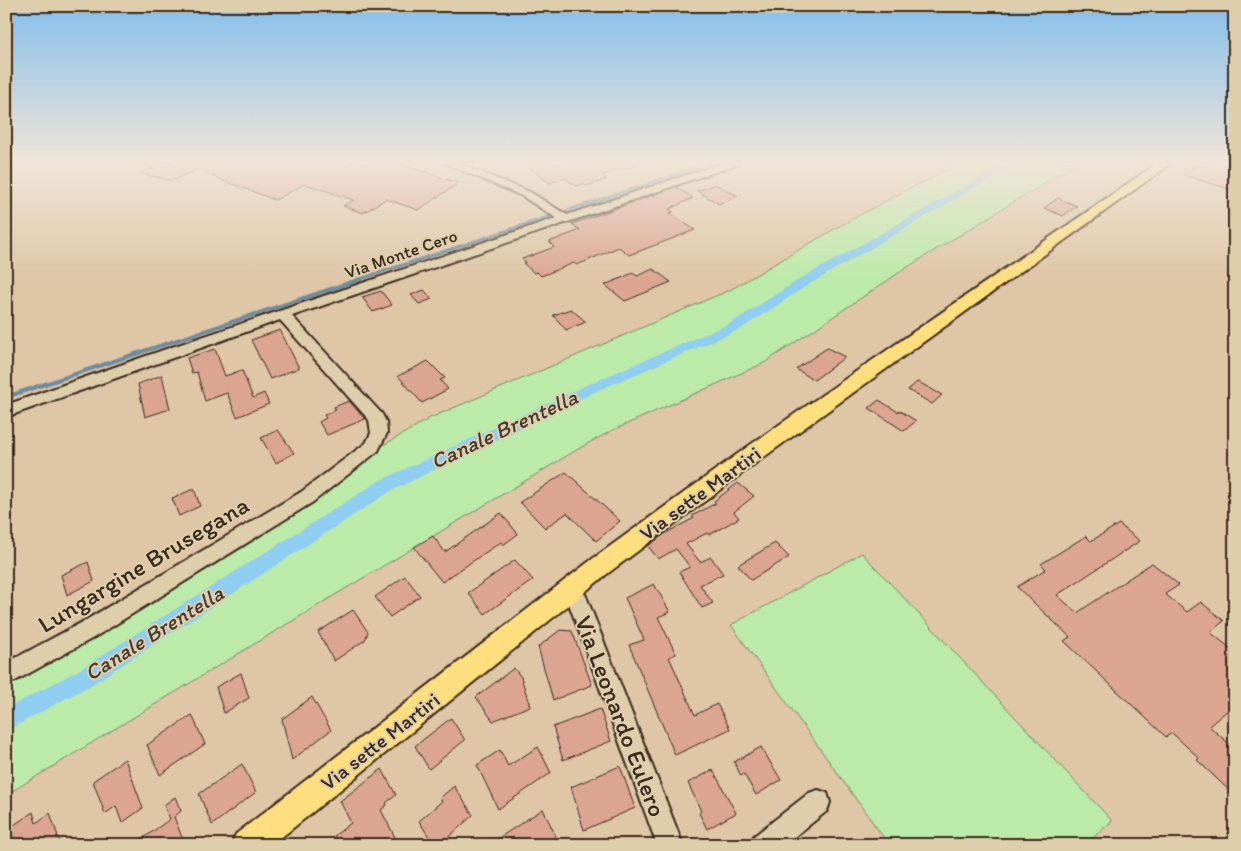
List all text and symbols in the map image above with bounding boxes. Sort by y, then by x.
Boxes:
street label: Via Monte Cero [342,224,460,284]
water label: Canale Brentella [426,383,582,475]
street label: Via sette Martiri [634,441,766,545]
street label: Lungargine Brusegana [32,489,254,639]
water label: Canale Brentella [79,579,229,687]
street label: Via Leonardo Eulero [569,611,673,821]
street label: Via sette Martiri [316,687,444,795]

